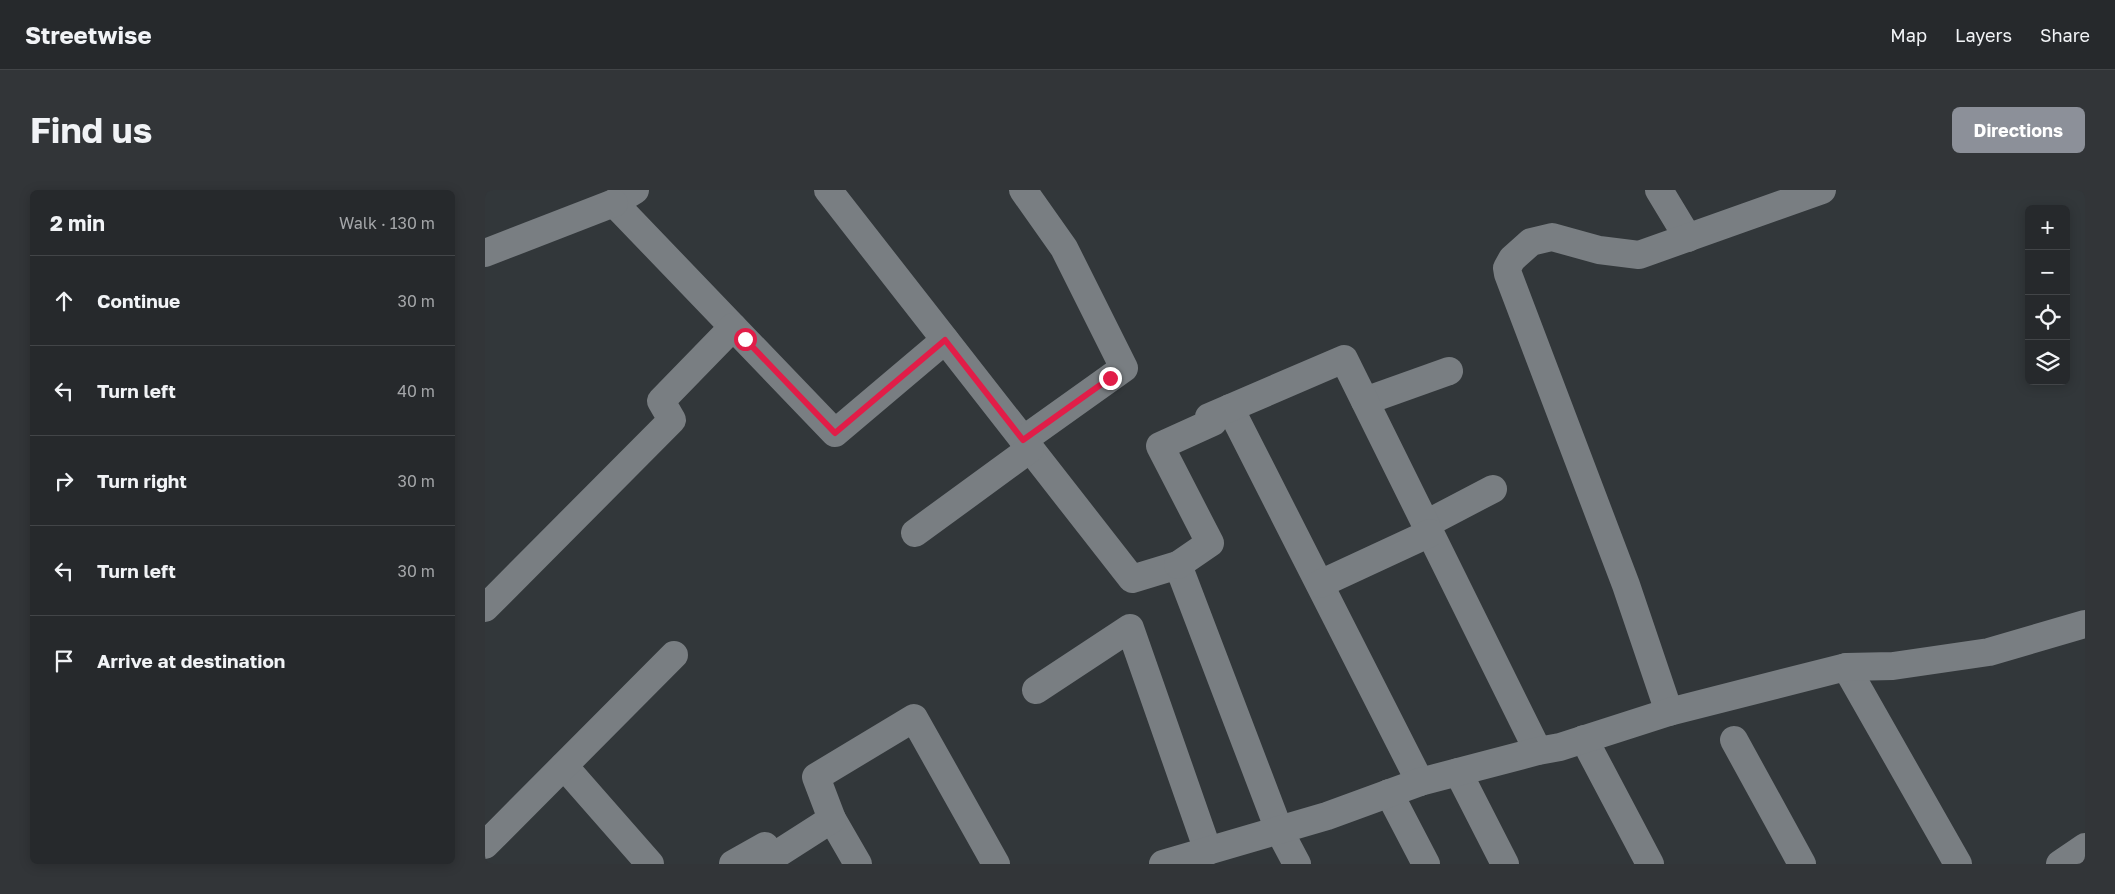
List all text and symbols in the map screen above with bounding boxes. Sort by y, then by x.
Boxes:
text: Streetwise [25,20,152,49]
text: Map [1890,24,1927,46]
text: Layers [1955,24,2012,46]
text: Share [2040,24,2090,46]
button: Directions [1952,107,2085,153]
text: Find us [30,109,152,151]
map controls [2025,205,2070,385]
button: + [2025,205,2070,250]
text: 2 min [50,210,105,236]
text: Walk · 130 m [339,213,435,233]
button: − [2025,250,2070,295]
icon: ahead [50,287,78,315]
text: Continue [97,289,180,312]
text: 30 m [398,291,435,311]
button: locate [2025,295,2070,340]
route start [734,328,757,351]
button: layers [2025,340,2070,385]
route end [1099,367,1122,390]
icon: left [50,377,78,405]
text: Turn left [97,379,176,402]
text: 40 m [397,381,435,401]
icon: right [50,467,78,495]
text: Turn right [97,469,187,492]
text: 30 m [398,471,435,491]
icon: left [50,557,78,585]
text: Turn left [97,559,176,582]
text: 30 m [398,561,435,581]
icon: arrive [50,647,78,675]
text: Arrive at destination [97,649,285,672]

